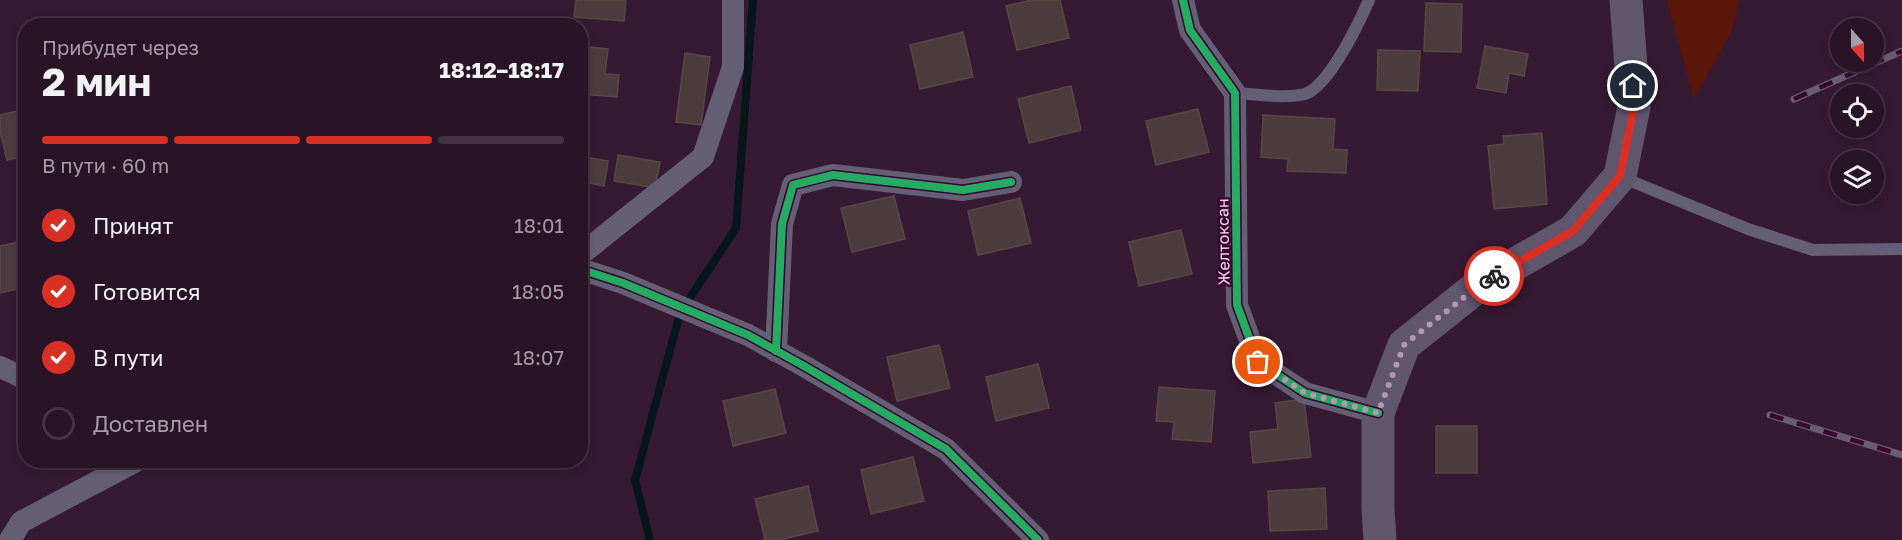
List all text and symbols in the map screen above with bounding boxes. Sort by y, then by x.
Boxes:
north arrow [1830,18,1884,72]
map controls [1830,18,1884,204]
text: Прибудет через [42,35,199,59]
text: 18:12–18:17 [439,56,564,83]
text: 2 мин [42,58,151,105]
pin [1607,60,1658,111]
icon: home [1616,69,1649,102]
button: locate [1830,84,1884,138]
button: layers [1830,150,1884,204]
text: В пути · 60 m [42,153,169,177]
street label: Желтоксан [1212,198,1234,286]
icon: check [42,209,75,242]
text: Принят [93,212,173,239]
text: 18:01 [514,213,564,237]
courier [1464,246,1524,306]
icon: bike [1478,260,1511,293]
icon: check [42,275,75,308]
text: Готовится [93,278,201,305]
text: 18:05 [512,279,564,303]
pin [1232,336,1283,387]
icon: check [42,341,75,374]
text: В пути [93,344,163,371]
text: 18:07 [513,345,564,369]
icon: bag [1241,345,1274,378]
text: Доставлен [93,410,208,437]

